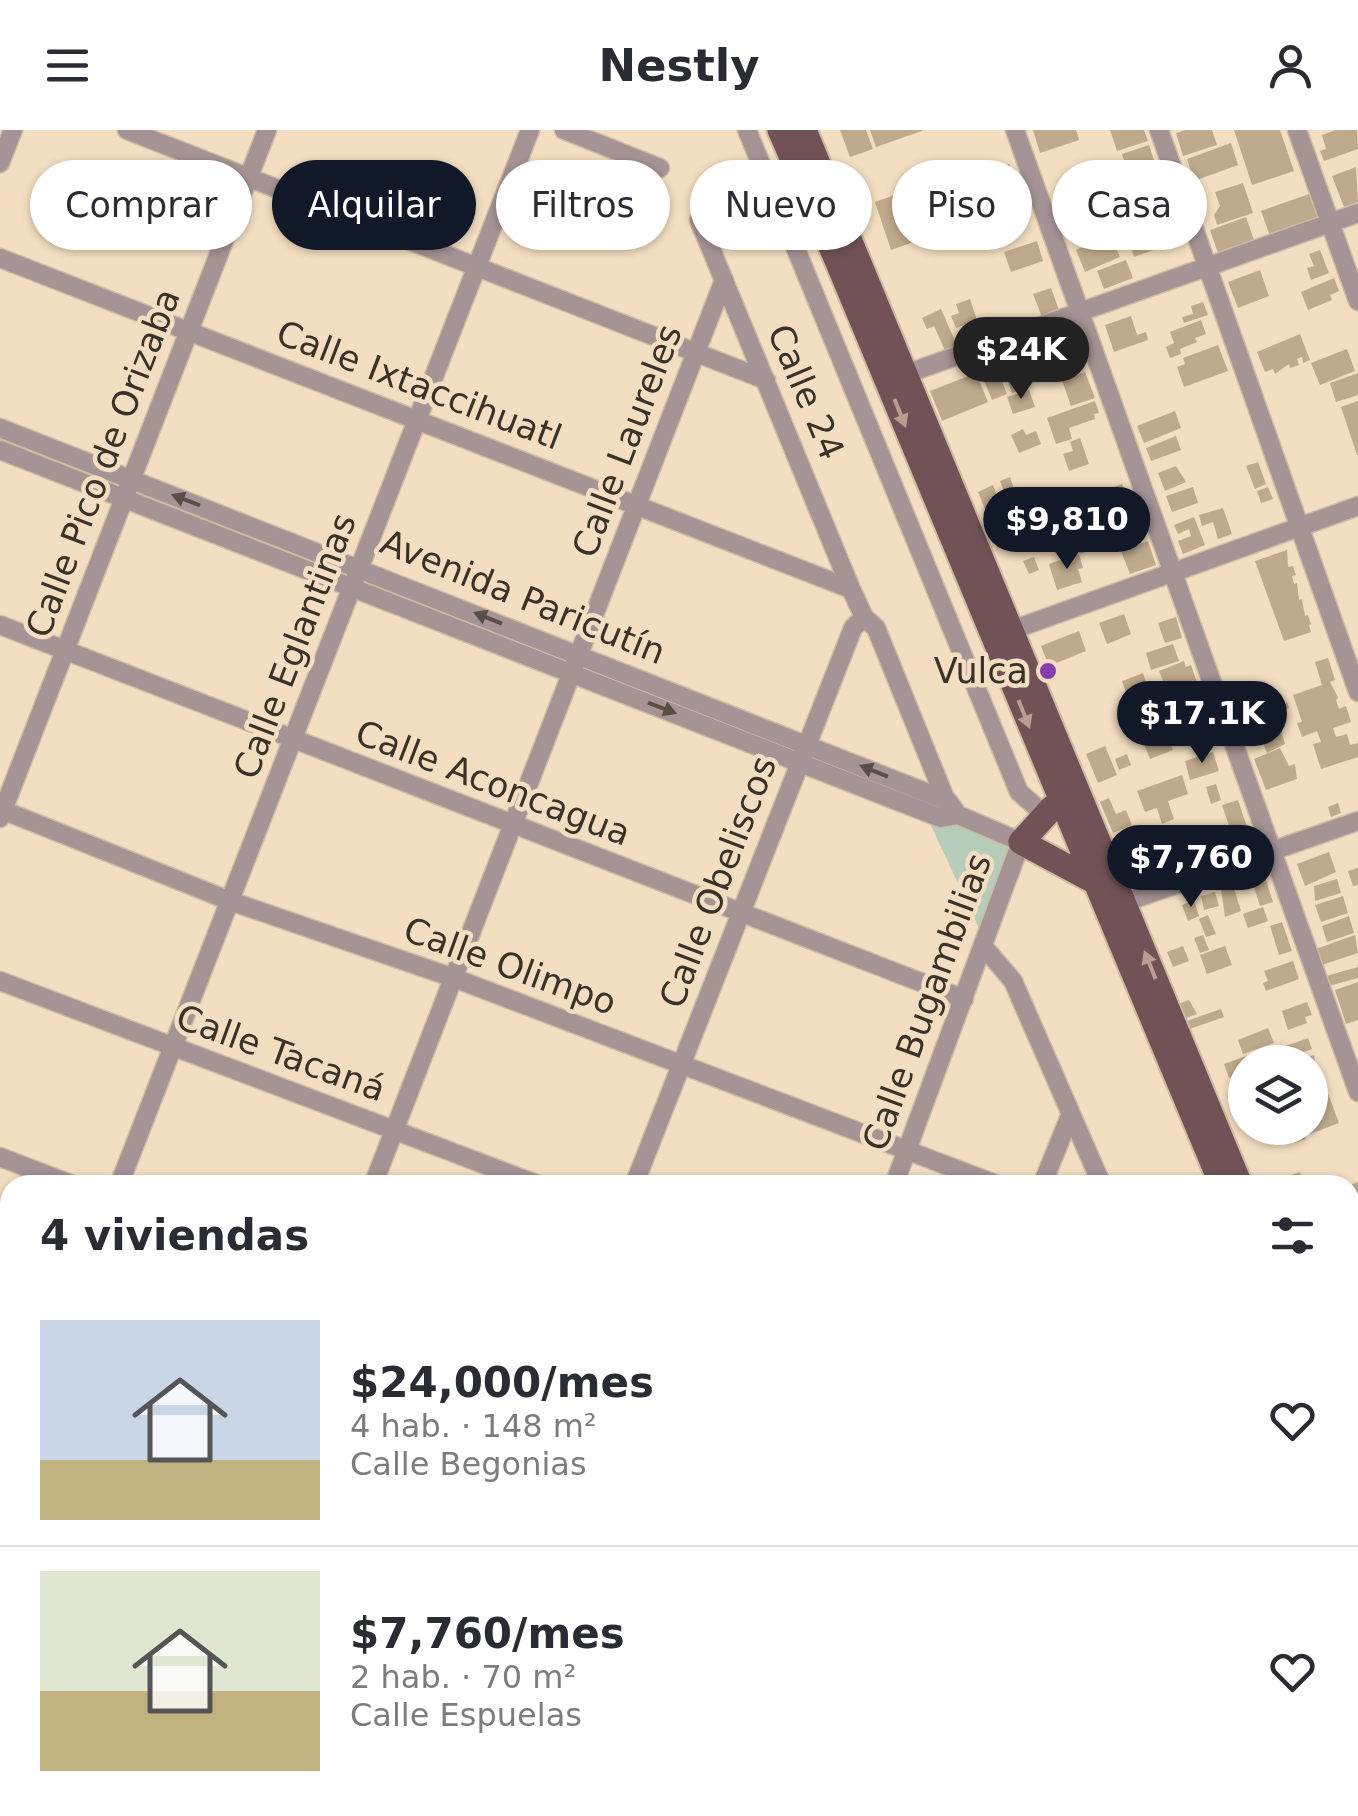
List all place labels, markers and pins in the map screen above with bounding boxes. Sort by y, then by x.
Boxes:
pin: $24K [962,317,1080,402]
pin: $9,810 [986,487,1148,572]
place label: Vulca [934,651,1028,691]
marker: Vulca [1037,660,1059,682]
pin: $17.1K [1121,681,1283,766]
pin: $7,760 [1110,825,1272,910]

